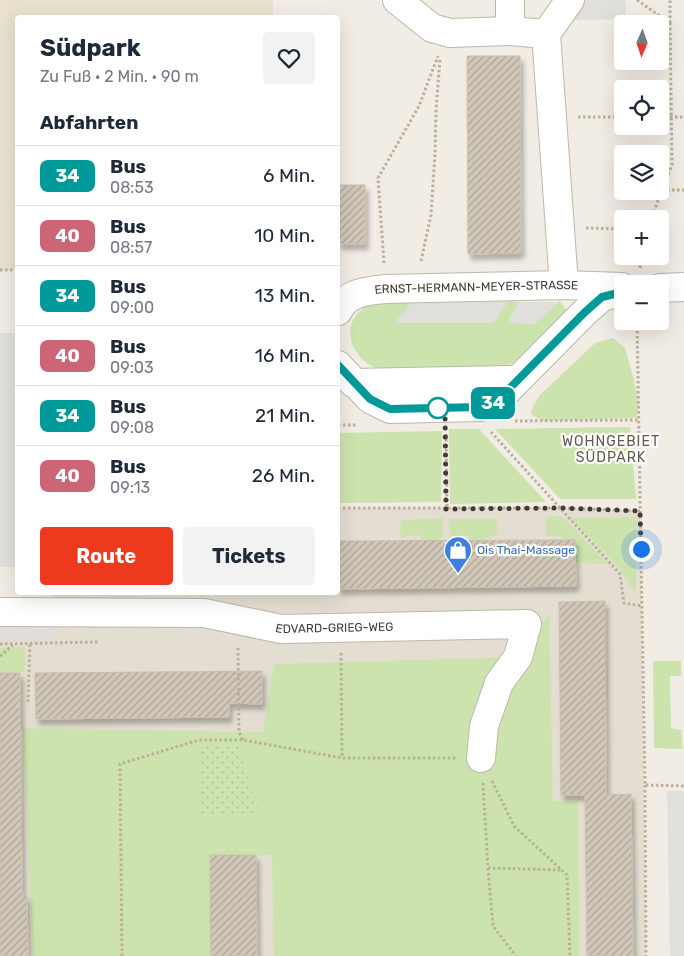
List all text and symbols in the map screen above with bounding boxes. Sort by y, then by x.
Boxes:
north arrow [614,15,669,70]
map controls [614,15,669,330]
button: heart [263,32,315,84]
text: Südpark [40,34,141,62]
text: Zu Fuß · 2 Min. · 90 m [40,67,199,86]
button: locate [614,80,669,135]
text: Abfahrten [40,111,138,134]
button: layers [614,145,669,200]
text: Bus [110,155,146,178]
text: 6 Min. [263,164,315,187]
text: 34 [55,165,80,187]
text: 08:53 [110,178,154,197]
button: + [614,210,669,265]
text: Bus [110,215,146,238]
text: 10 Min. [254,224,315,247]
text: 40 [55,225,80,247]
text: 08:57 [110,238,152,257]
text: Bus [110,275,146,298]
button: − [614,275,669,330]
street label: ERNST-HERMANN-MEYER-STRASSE [374,278,578,297]
text: 13 Min. [255,284,315,307]
text: 34 [55,285,80,307]
text: 09:00 [110,298,154,317]
text: Bus [110,335,146,358]
text: 16 Min. [255,344,315,367]
text: 40 [55,345,80,367]
text: 09:03 [110,358,154,377]
line badge: 34 [470,387,516,419]
text: 34 [481,392,505,414]
text: Bus [110,395,146,418]
unlabelled marker [427,397,449,419]
text: 21 Min. [255,404,315,427]
text: 34 [55,405,80,427]
text: 09:08 [110,418,154,437]
district label: WOHNGEBIET SÜDPARK [562,433,660,466]
text: Bus [110,455,146,478]
text: 26 Min. [252,464,315,487]
text: 40 [55,465,80,487]
text: 09:13 [110,478,150,497]
button: Route [40,527,173,585]
button: Tickets [183,527,315,585]
shop icon: Ois Thai-Massage [443,535,473,574]
your location [629,537,654,562]
place label: Ois Thai-Massage [477,543,575,557]
street label: EDVARD-GRIEG-WEG [274,620,393,636]

